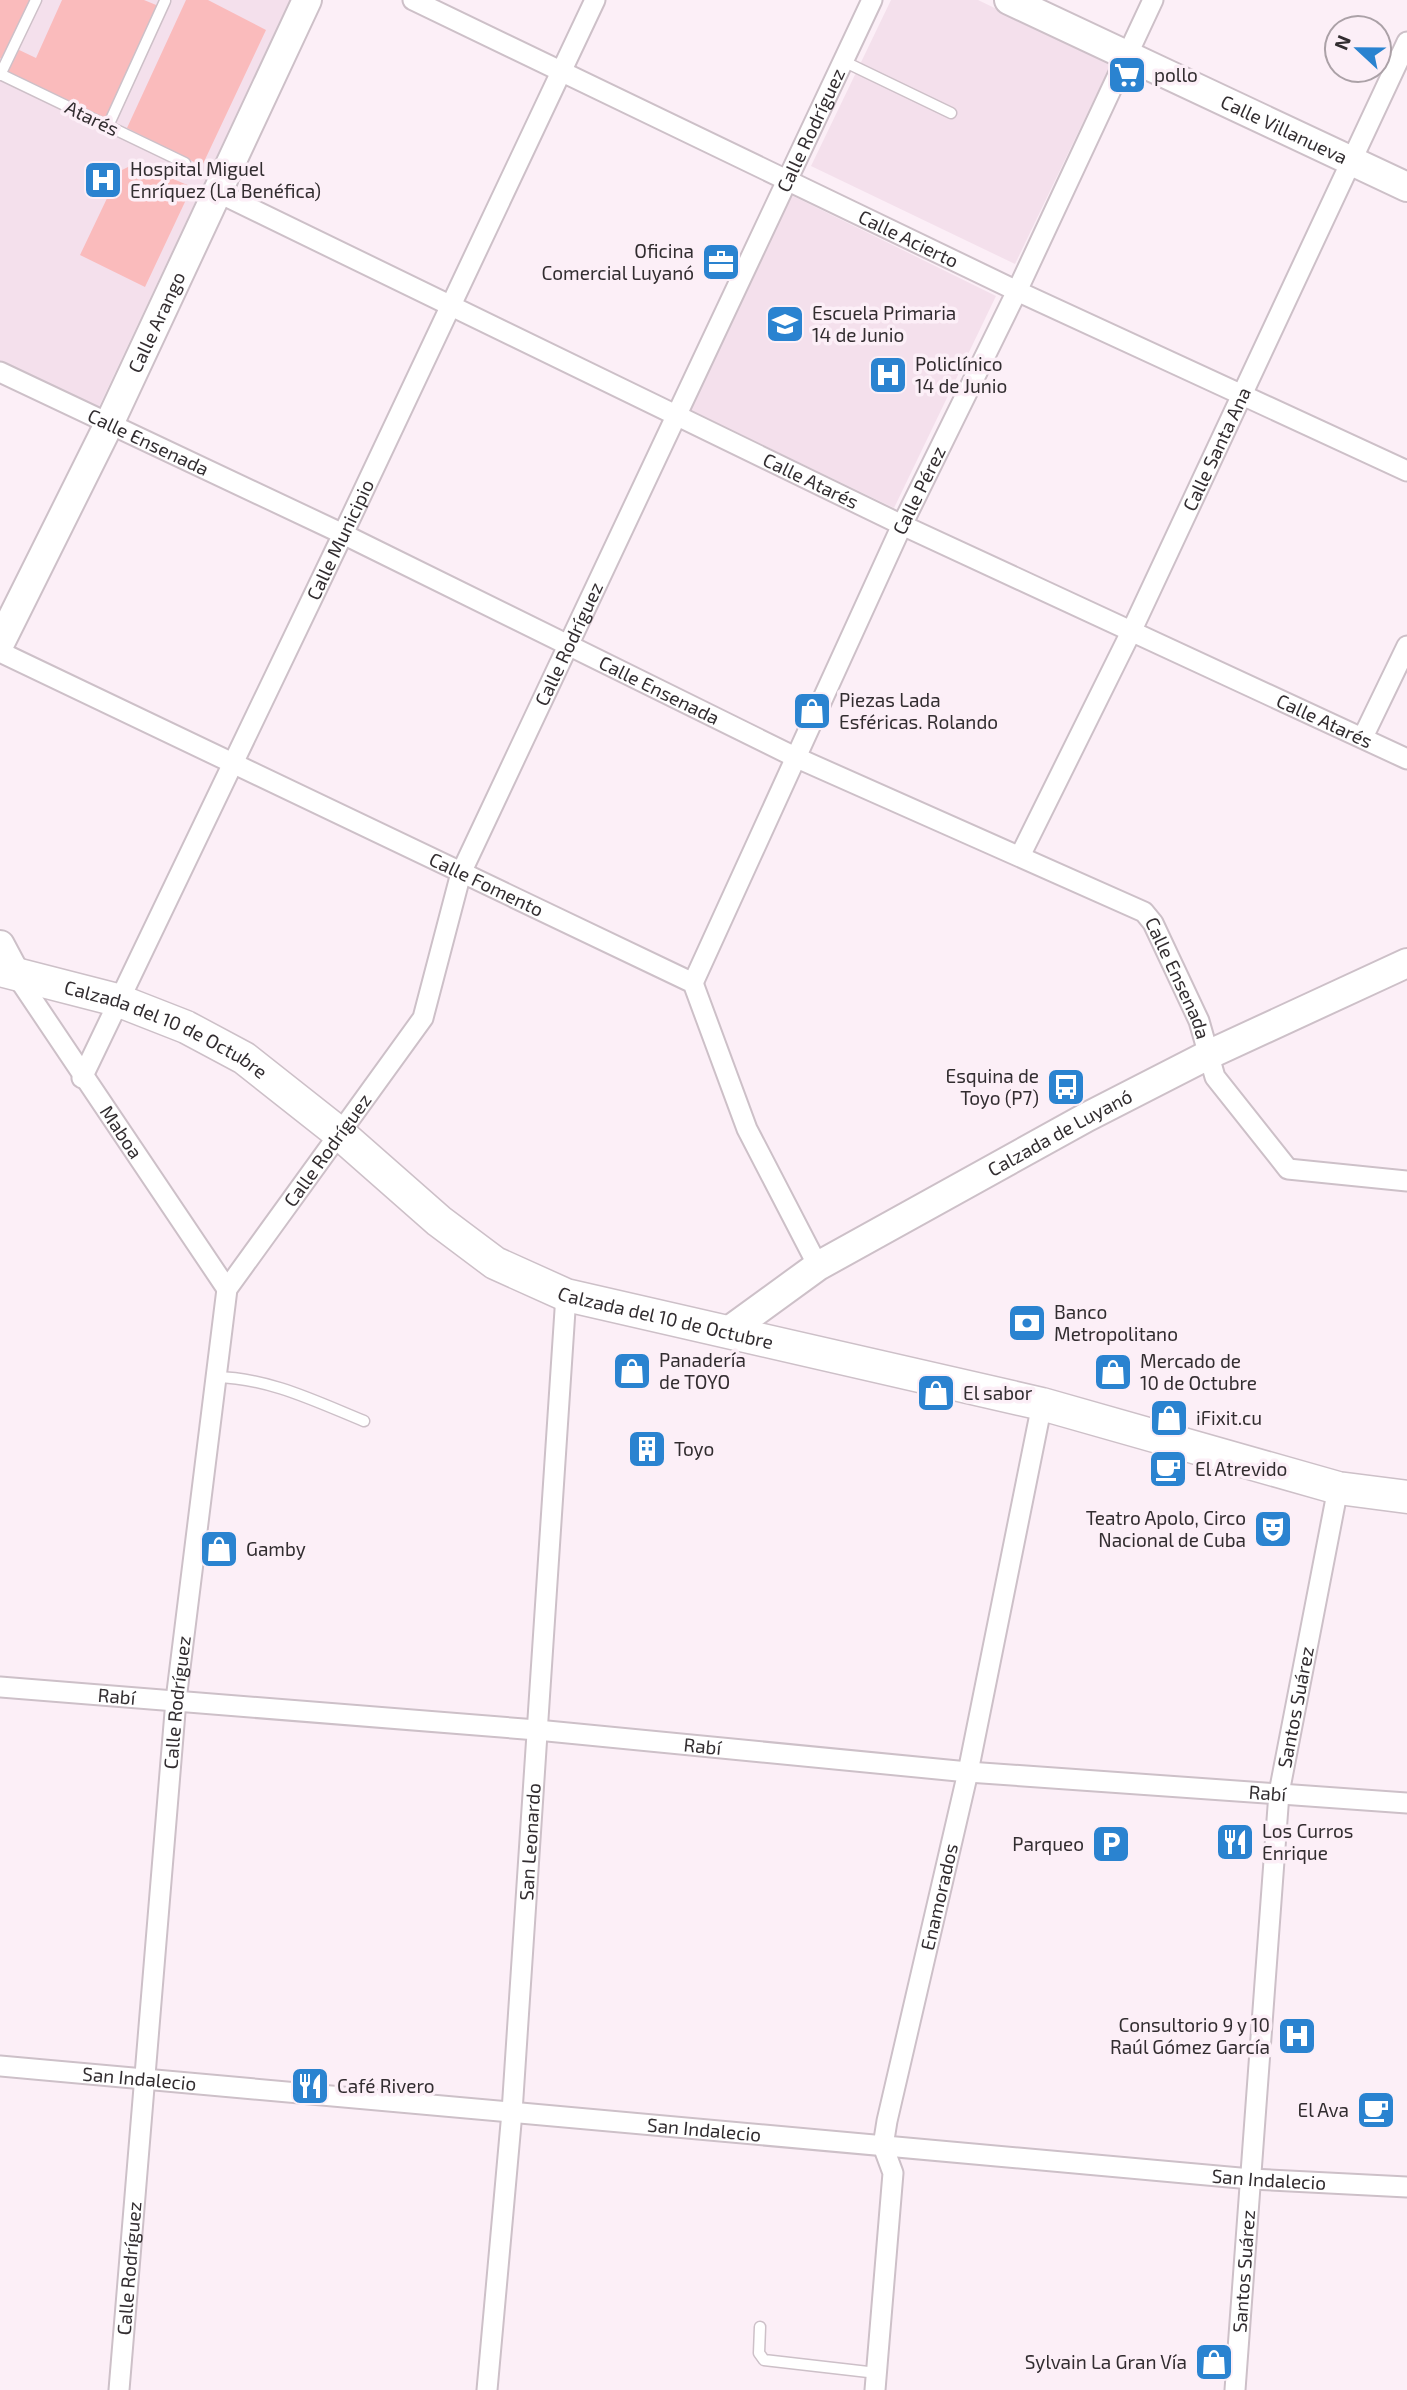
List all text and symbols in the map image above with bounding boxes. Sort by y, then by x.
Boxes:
north arrow [1323,14,1393,84]
text: N [1329,32,1355,53]
supermarket icon: pollo [1106,54,1148,96]
place label: pollo [1154,63,1198,86]
street label: Calle Rodríguez [771,64,849,195]
street label: Calle Villanueva [1217,89,1351,168]
street label: Atarés [62,95,123,140]
place label: Hospital Miguel Enríquez (La Benéfica) [130,157,321,202]
hospital icon: Hospital Miguel Enríquez (La Benéfica) [82,159,124,201]
street label: Calle Acierto [855,204,962,272]
place label: Oficina Comercial Luyanó [542,239,694,284]
office icon: Oficina Comercial Luyanó [700,241,742,283]
street label: Calle Arango [123,268,190,376]
place label: Escuela Primaria 14 de Junio [812,301,956,346]
school or university icon: Escuela Primaria 14 de Junio [764,303,806,345]
place label: Policlínico 14 de Junio [915,352,1007,397]
hospital icon: Policlínico 14 de Junio [867,354,909,396]
street label: Calle Santa Ana [1177,383,1255,514]
street label: Calle Ensenada [84,403,213,480]
street label: Calle Pérez [887,442,950,538]
street label: Calle Atarés [760,447,862,513]
street label: Calle Municipio [301,475,378,604]
street label: Calle Rodríguez [529,578,607,709]
street label: Calle Ensenada [595,650,724,729]
place label: Piezas Lada Esféricas. Rolando [839,688,998,733]
street label: Calle Atarés [1273,688,1376,752]
shop icon: Piezas Lada Esféricas. Rolando [791,690,833,732]
street label: Calle Fomento [426,847,547,921]
street label: Calle Ensenada [1141,913,1215,1041]
street label: Calzada del 10 de Octubre [62,975,272,1083]
place label: Esquina de Toyo (P7) [946,1064,1039,1109]
bus stop icon: Esquina de Toyo (P7) [1045,1066,1087,1108]
street label: Calzada de Luyanó [983,1084,1136,1181]
street label: Calle Rodríguez [278,1089,376,1211]
street label: Maboa [96,1101,148,1163]
street label: Calzada del 10 de Octubre [554,1281,776,1353]
place label: Banco Metropolitano [1054,1300,1178,1345]
bank icon: Banco Metropolitano [1006,1302,1048,1344]
place label: Panadería de TOYO [659,1348,746,1393]
place label: Mercado de 10 de Octubre [1140,1349,1257,1394]
shop icon: Panadería de TOYO [611,1350,653,1392]
shop icon: Mercado de 10 de Octubre [1092,1351,1134,1393]
shop icon: El sabor [915,1372,957,1414]
place label: El sabor [963,1381,1033,1404]
shop icon: iFixit.cu [1148,1397,1190,1439]
place label: iFixit.cu [1196,1406,1262,1429]
building icon: Toyo [626,1428,668,1470]
place label: Toyo [674,1437,714,1460]
cafe icon: El Atrevido [1147,1448,1189,1490]
place label: El Atrevido [1195,1457,1287,1480]
place label: Teatro Apolo, Circo Nacional de Cuba [1086,1506,1246,1551]
theatre icon: Teatro Apolo, Circo Nacional de Cuba [1252,1508,1294,1550]
shop icon: Gamby [198,1528,240,1570]
place label: Gamby [246,1537,306,1560]
street label: Calle Rodríguez [158,1634,195,1770]
street label: Santos Suárez [1272,1644,1318,1770]
street label: Rabí [97,1683,138,1709]
street label: Rabí [683,1732,724,1759]
street label: Rabí [1248,1780,1288,1806]
street label: San Leonardo [514,1782,545,1901]
place label: Los Curros Enrique [1262,1819,1354,1864]
restaurant icon: Los Curros Enrique [1214,1821,1256,1863]
parking icon: Parqueo [1090,1823,1132,1865]
place label: Parqueo [1012,1832,1084,1855]
street label: Enamorados [915,1841,962,1952]
place label: Consultorio 9 y 10 Raúl Gómez García [1110,2013,1270,2058]
hospital icon: Consultorio 9 y 10 Raúl Gómez García [1276,2015,1318,2057]
street label: San Indalecio [81,2061,197,2095]
restaurant icon: Café Rivero [289,2065,331,2107]
place label: Café Rivero [337,2074,435,2097]
cafe icon: El Ava [1355,2089,1397,2131]
place label: El Ava [1298,2098,1349,2121]
street label: San Indalecio [646,2113,762,2146]
street label: San Indalecio [1211,2164,1327,2194]
street label: Calle Rodríguez [112,2201,146,2336]
street label: Santos Suárez [1227,2209,1259,2334]
shop icon: Sylvain La Gran Vía [1193,2341,1235,2383]
place label: Sylvain La Gran Vía [1025,2350,1187,2373]

